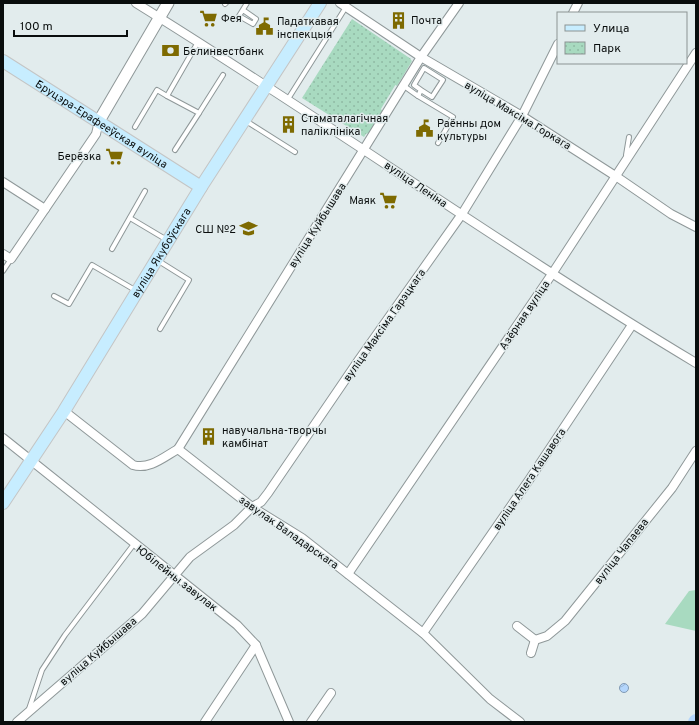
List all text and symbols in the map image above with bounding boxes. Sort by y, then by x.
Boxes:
supermarket icon: Фея [198,8,218,28]
building icon: Почта [388,10,408,30]
scale bar [14,12,127,38]
place label: Фея [221,12,242,26]
legend [557,12,687,64]
place label: Почта [411,14,442,28]
place label: Падаткавая інспекцыя [277,15,339,42]
public building icon: Падаткавая інспекцыя [254,17,274,37]
text: 100 m [20,19,53,35]
text: Улица [593,21,629,37]
bank icon: Белинвестбанк [160,41,180,61]
text: Парк [593,41,621,57]
place label: Белинвестбанк [183,45,264,59]
street label: Бруцэра-Ерафееўская вуліца [32,77,170,172]
street label: вуліца Максіма Горкага [462,79,573,153]
place label: Стаматалагічная паліклініка [301,112,388,139]
building icon: Стаматалагічная паліклініка [278,114,298,134]
place label: Раённы дом культуры [437,117,501,144]
public building icon: Раённы дом культуры [414,119,434,139]
supermarket icon: Берёзка [104,146,124,166]
place label: Берёзка [57,150,101,164]
street label: вуліца Леніна [381,159,450,211]
street label: вуліца Куйбышава [286,180,350,271]
supermarket icon: Маяк [379,190,399,210]
place label: Маяк [349,194,376,208]
street label: вуліца Якубоўскага [129,205,195,301]
school or university icon: СШ №2 [239,219,259,239]
place label: СШ №2 [195,223,236,237]
street label: вуліца Максіма Гарэцкага [341,266,429,385]
street label: Азёрная вуліца [496,278,553,353]
place label: навучальна-творчы камбінат [222,424,327,451]
building icon: навучальна-творчы камбінат [199,426,219,446]
street label: вуліца Алега Кашавога [490,426,569,533]
street label: завулак Валадарскага [236,493,341,573]
street label: вуліца Чапаева [592,516,652,587]
street label: Юбілейны завулак [133,543,220,615]
street label: вуліца Куйбышава [57,614,140,689]

